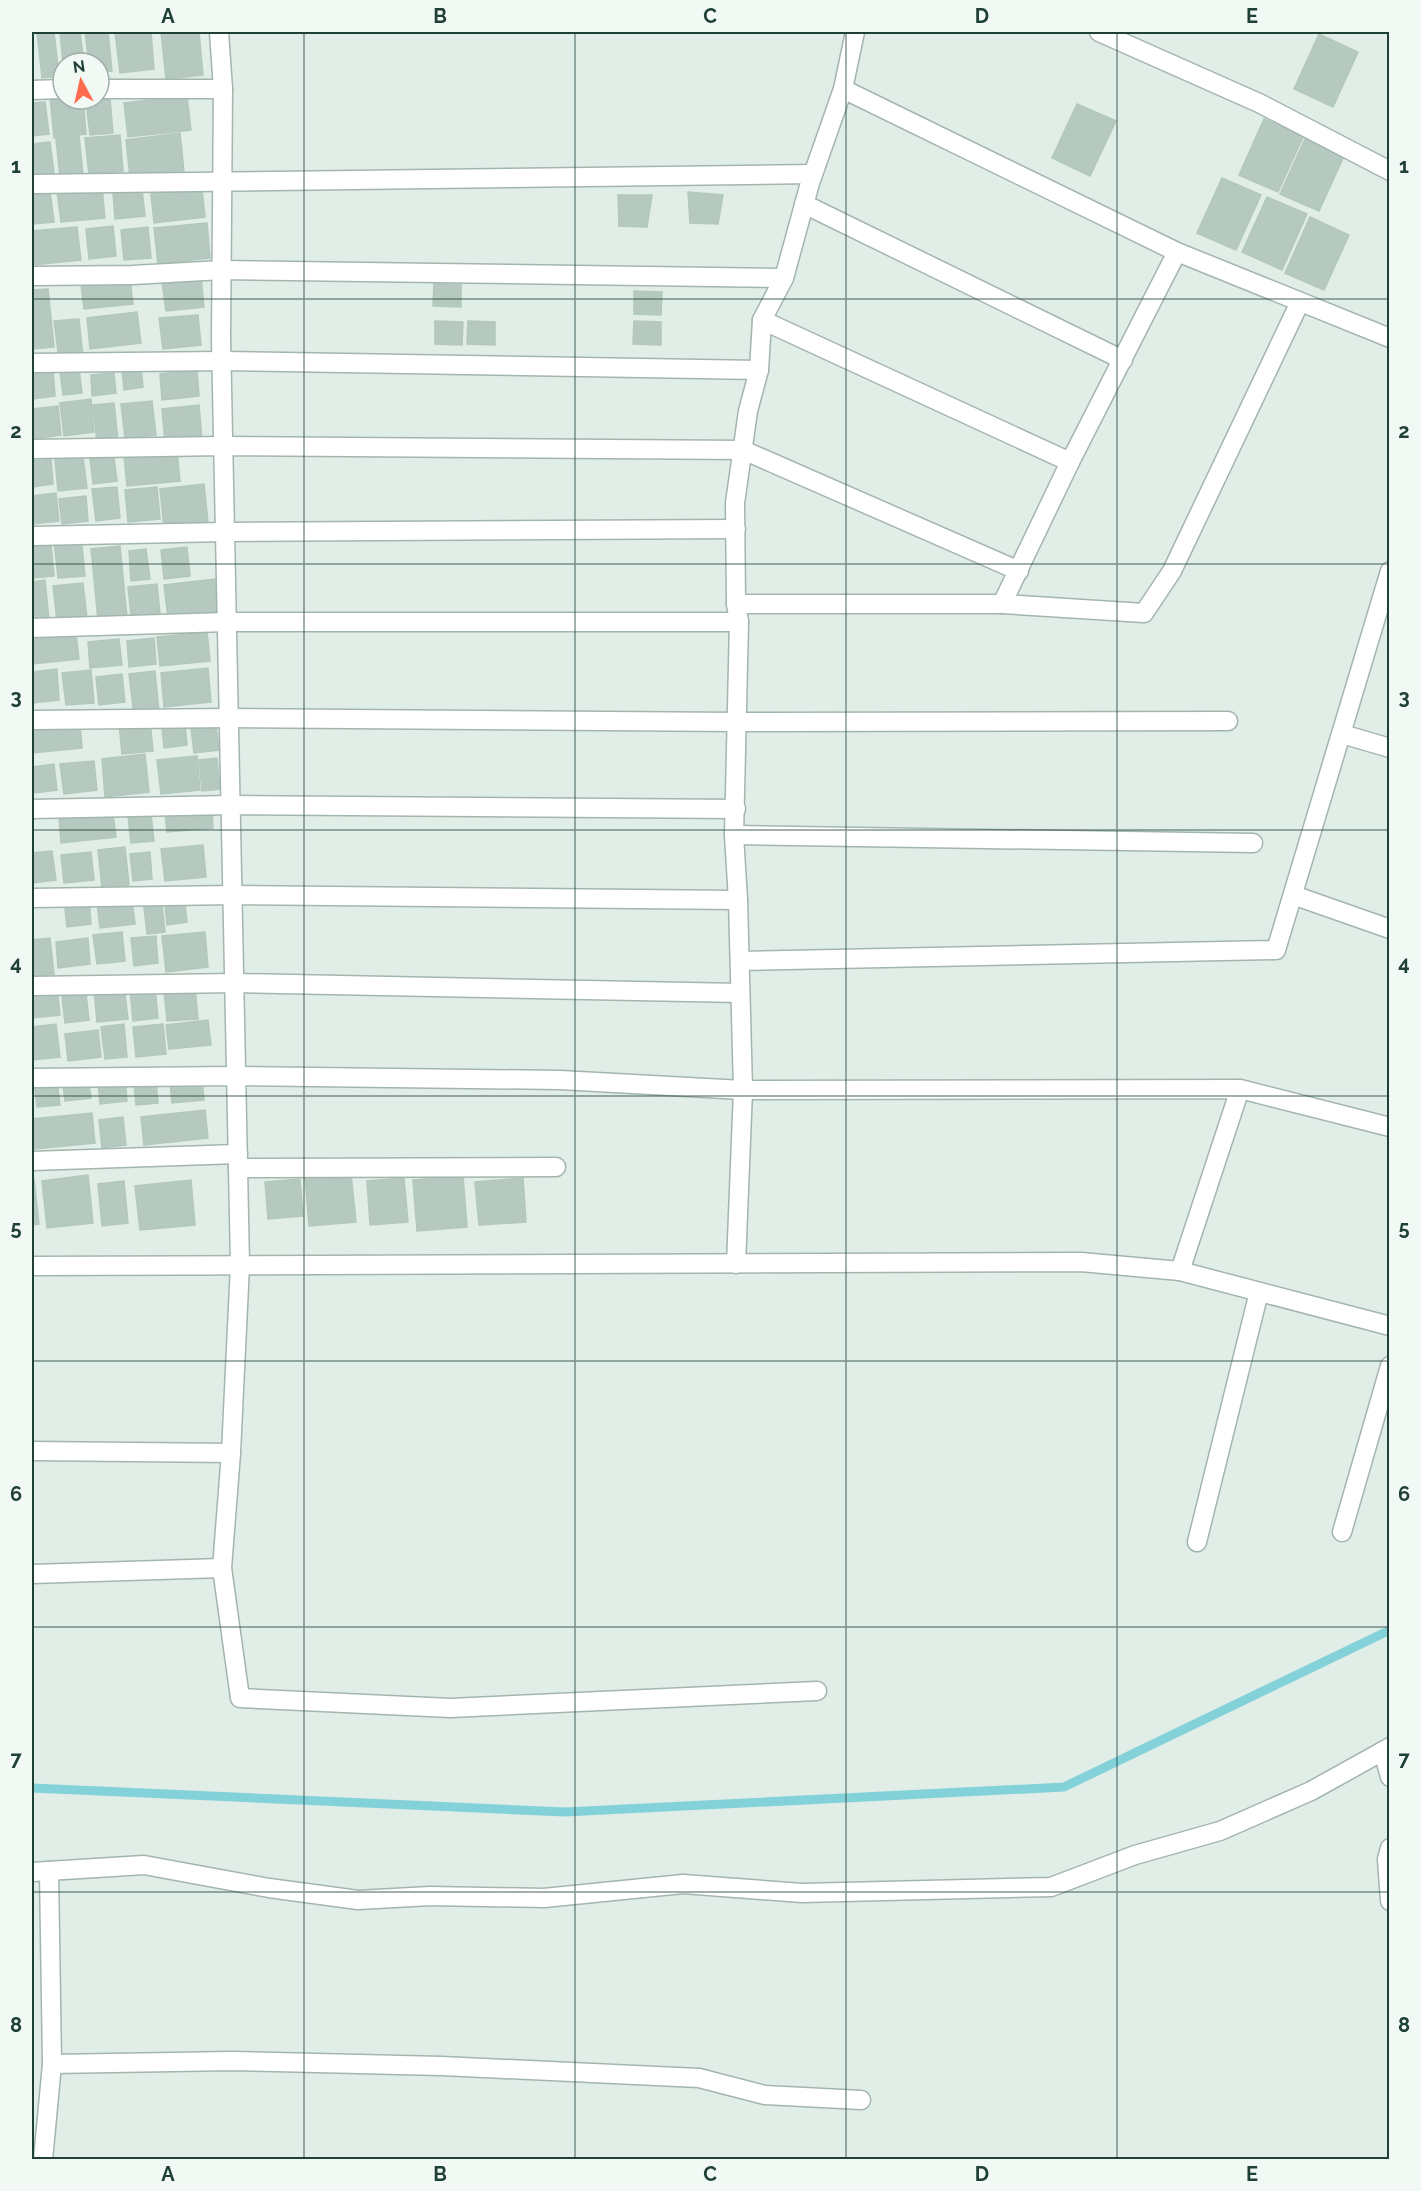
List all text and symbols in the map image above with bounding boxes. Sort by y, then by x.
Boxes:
text: A [161,4,175,28]
text: B [433,4,447,28]
text: C [703,4,717,28]
text: D [975,4,989,28]
text: E [1246,4,1258,28]
north arrow [51,51,111,111]
text: N [72,56,86,77]
text: 1 [11,154,21,178]
text: 1 [1399,154,1409,178]
text: 2 [10,419,22,443]
text: 2 [1398,419,1410,443]
text: 3 [10,685,22,709]
text: 3 [1398,685,1410,709]
text: 4 [10,951,22,975]
text: 4 [1398,951,1410,975]
text: 5 [10,1216,22,1240]
text: 5 [1398,1216,1410,1240]
text: 6 [10,1482,22,1506]
text: 6 [1398,1482,1410,1506]
text: 7 [10,1747,22,1771]
text: 7 [1398,1747,1410,1771]
text: 8 [10,2013,22,2037]
text: 8 [1398,2013,1410,2037]
text: A [161,2162,175,2186]
text: B [433,2162,447,2186]
text: C [703,2162,717,2186]
text: D [975,2162,989,2186]
text: E [1246,2162,1258,2186]

